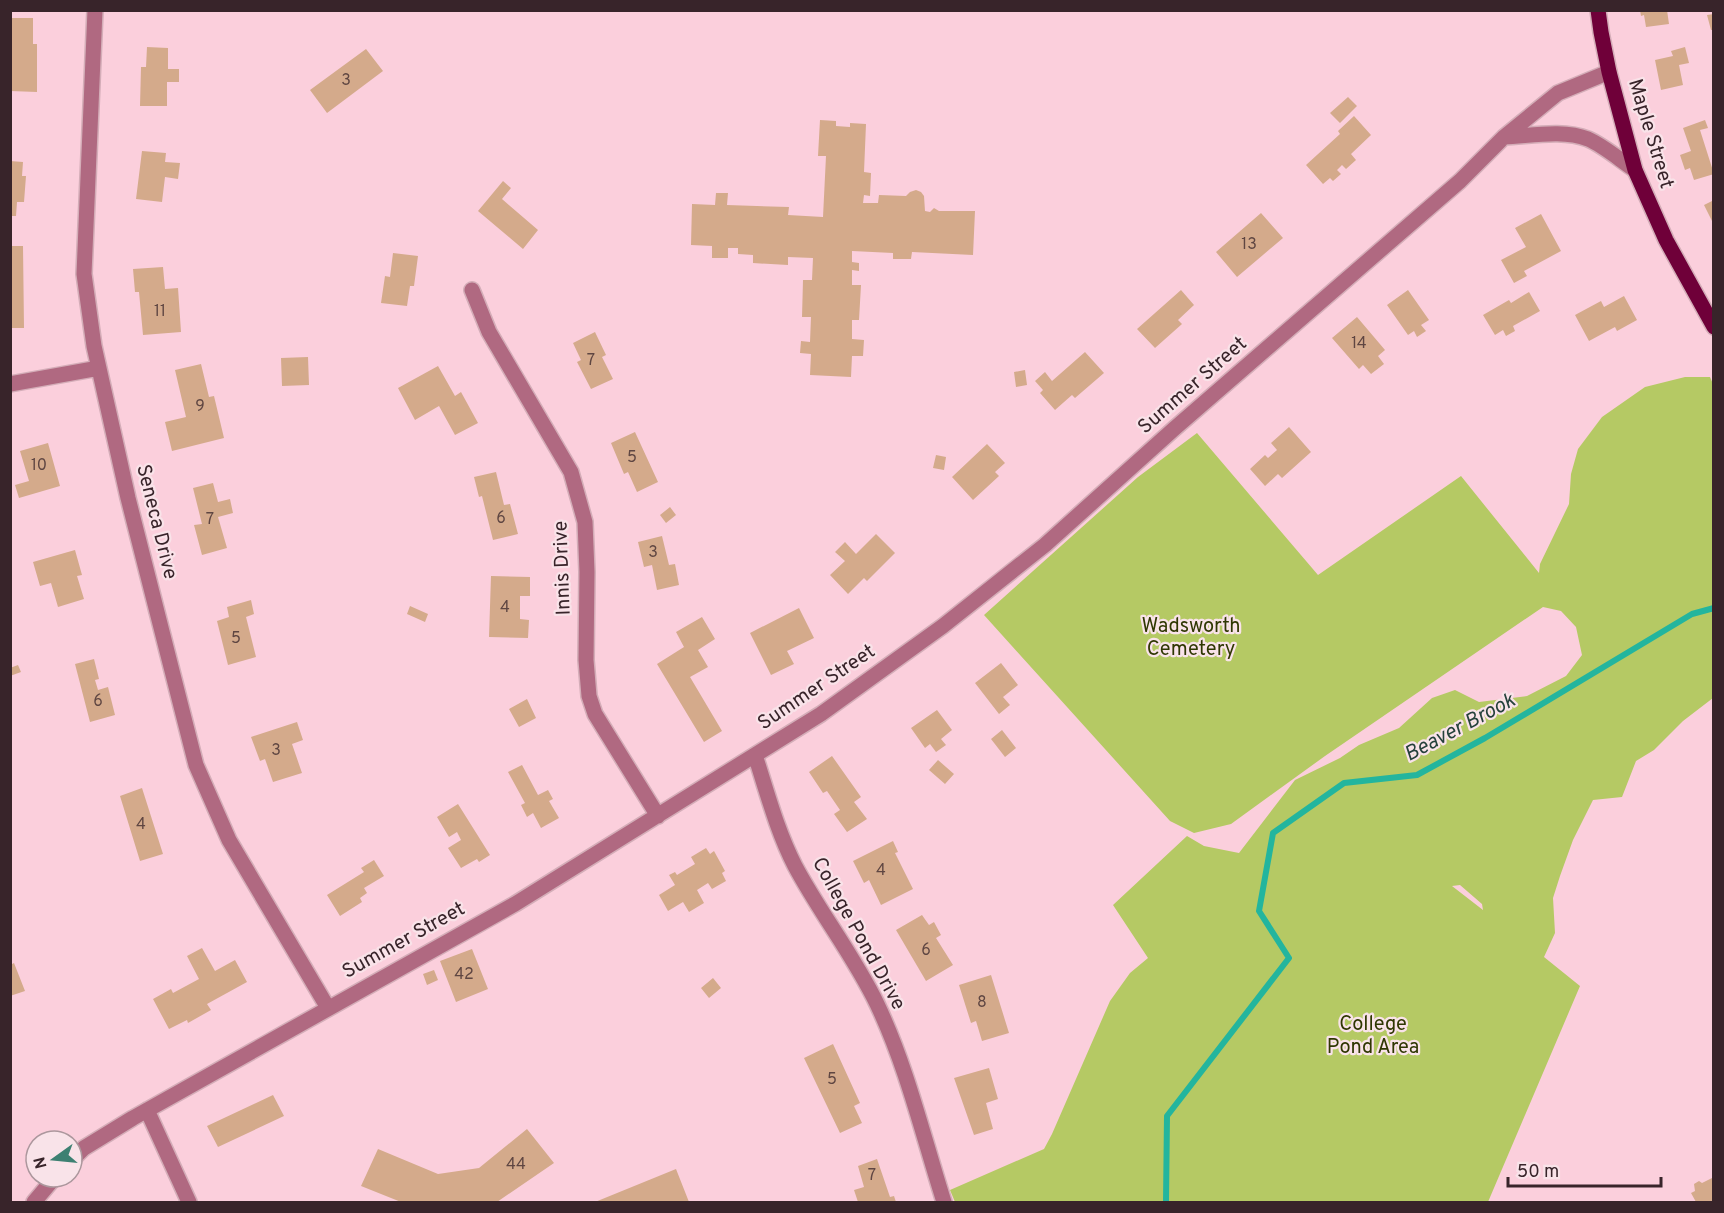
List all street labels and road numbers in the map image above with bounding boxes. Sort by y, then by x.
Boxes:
street label: Maple Street [1621,76,1679,192]
street label: Summer Street [1133,331,1253,441]
street label: Seneca Drive [129,462,183,582]
street label: Innis Drive [548,520,578,616]
street label: Summer Street [753,639,881,737]
street label: College Pond Drive [805,853,911,1015]
street label: Summer Street [338,897,470,985]

